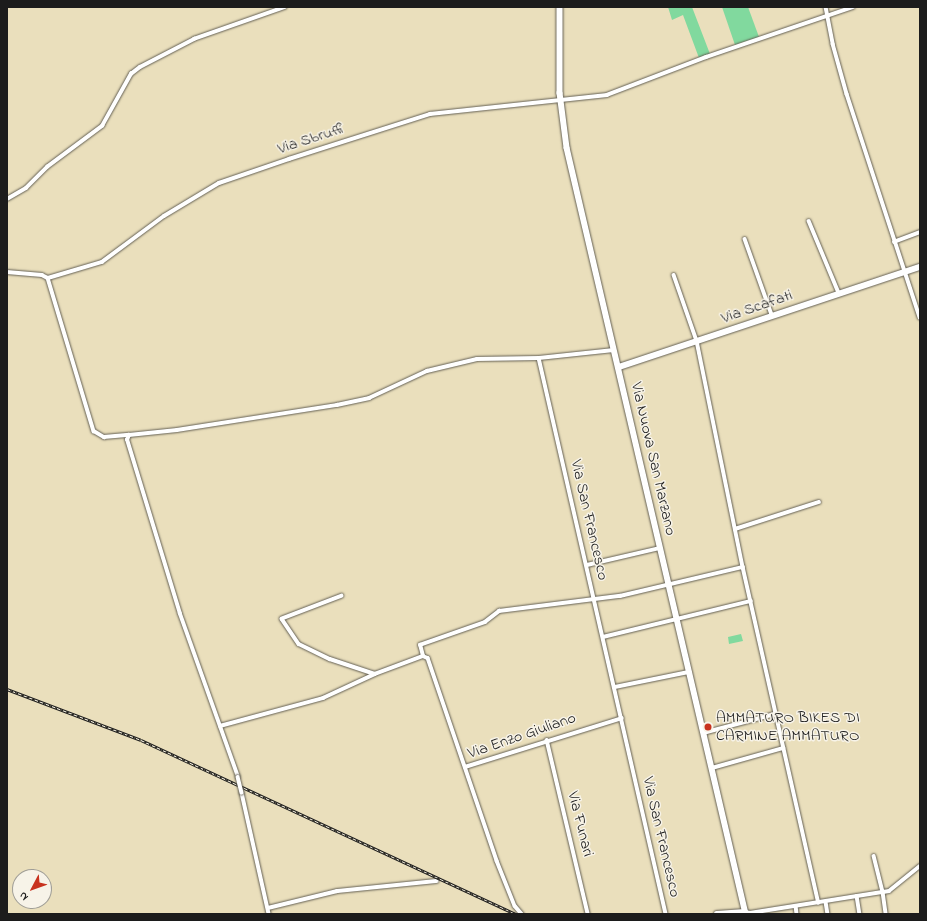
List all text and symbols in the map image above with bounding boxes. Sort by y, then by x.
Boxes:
street label: Via Sbruffi [275,119,347,159]
street label: Via Scafati [719,286,795,328]
street label: Via Nuova San Marzano [626,381,680,537]
street label: Via San Francesco [566,458,612,582]
place label: AMMATURO BIKES DI CARMINE AMMATURO [716,708,860,746]
street label: Via Enzo Giuliano [466,709,578,763]
marker: AMMATURO BIKES DI CARMINE AMMATURO [703,722,713,732]
street label: Via San Francesco [638,775,684,899]
street label: Via Funari [563,789,597,859]
north arrow [12,869,52,909]
text: N [15,888,32,904]

